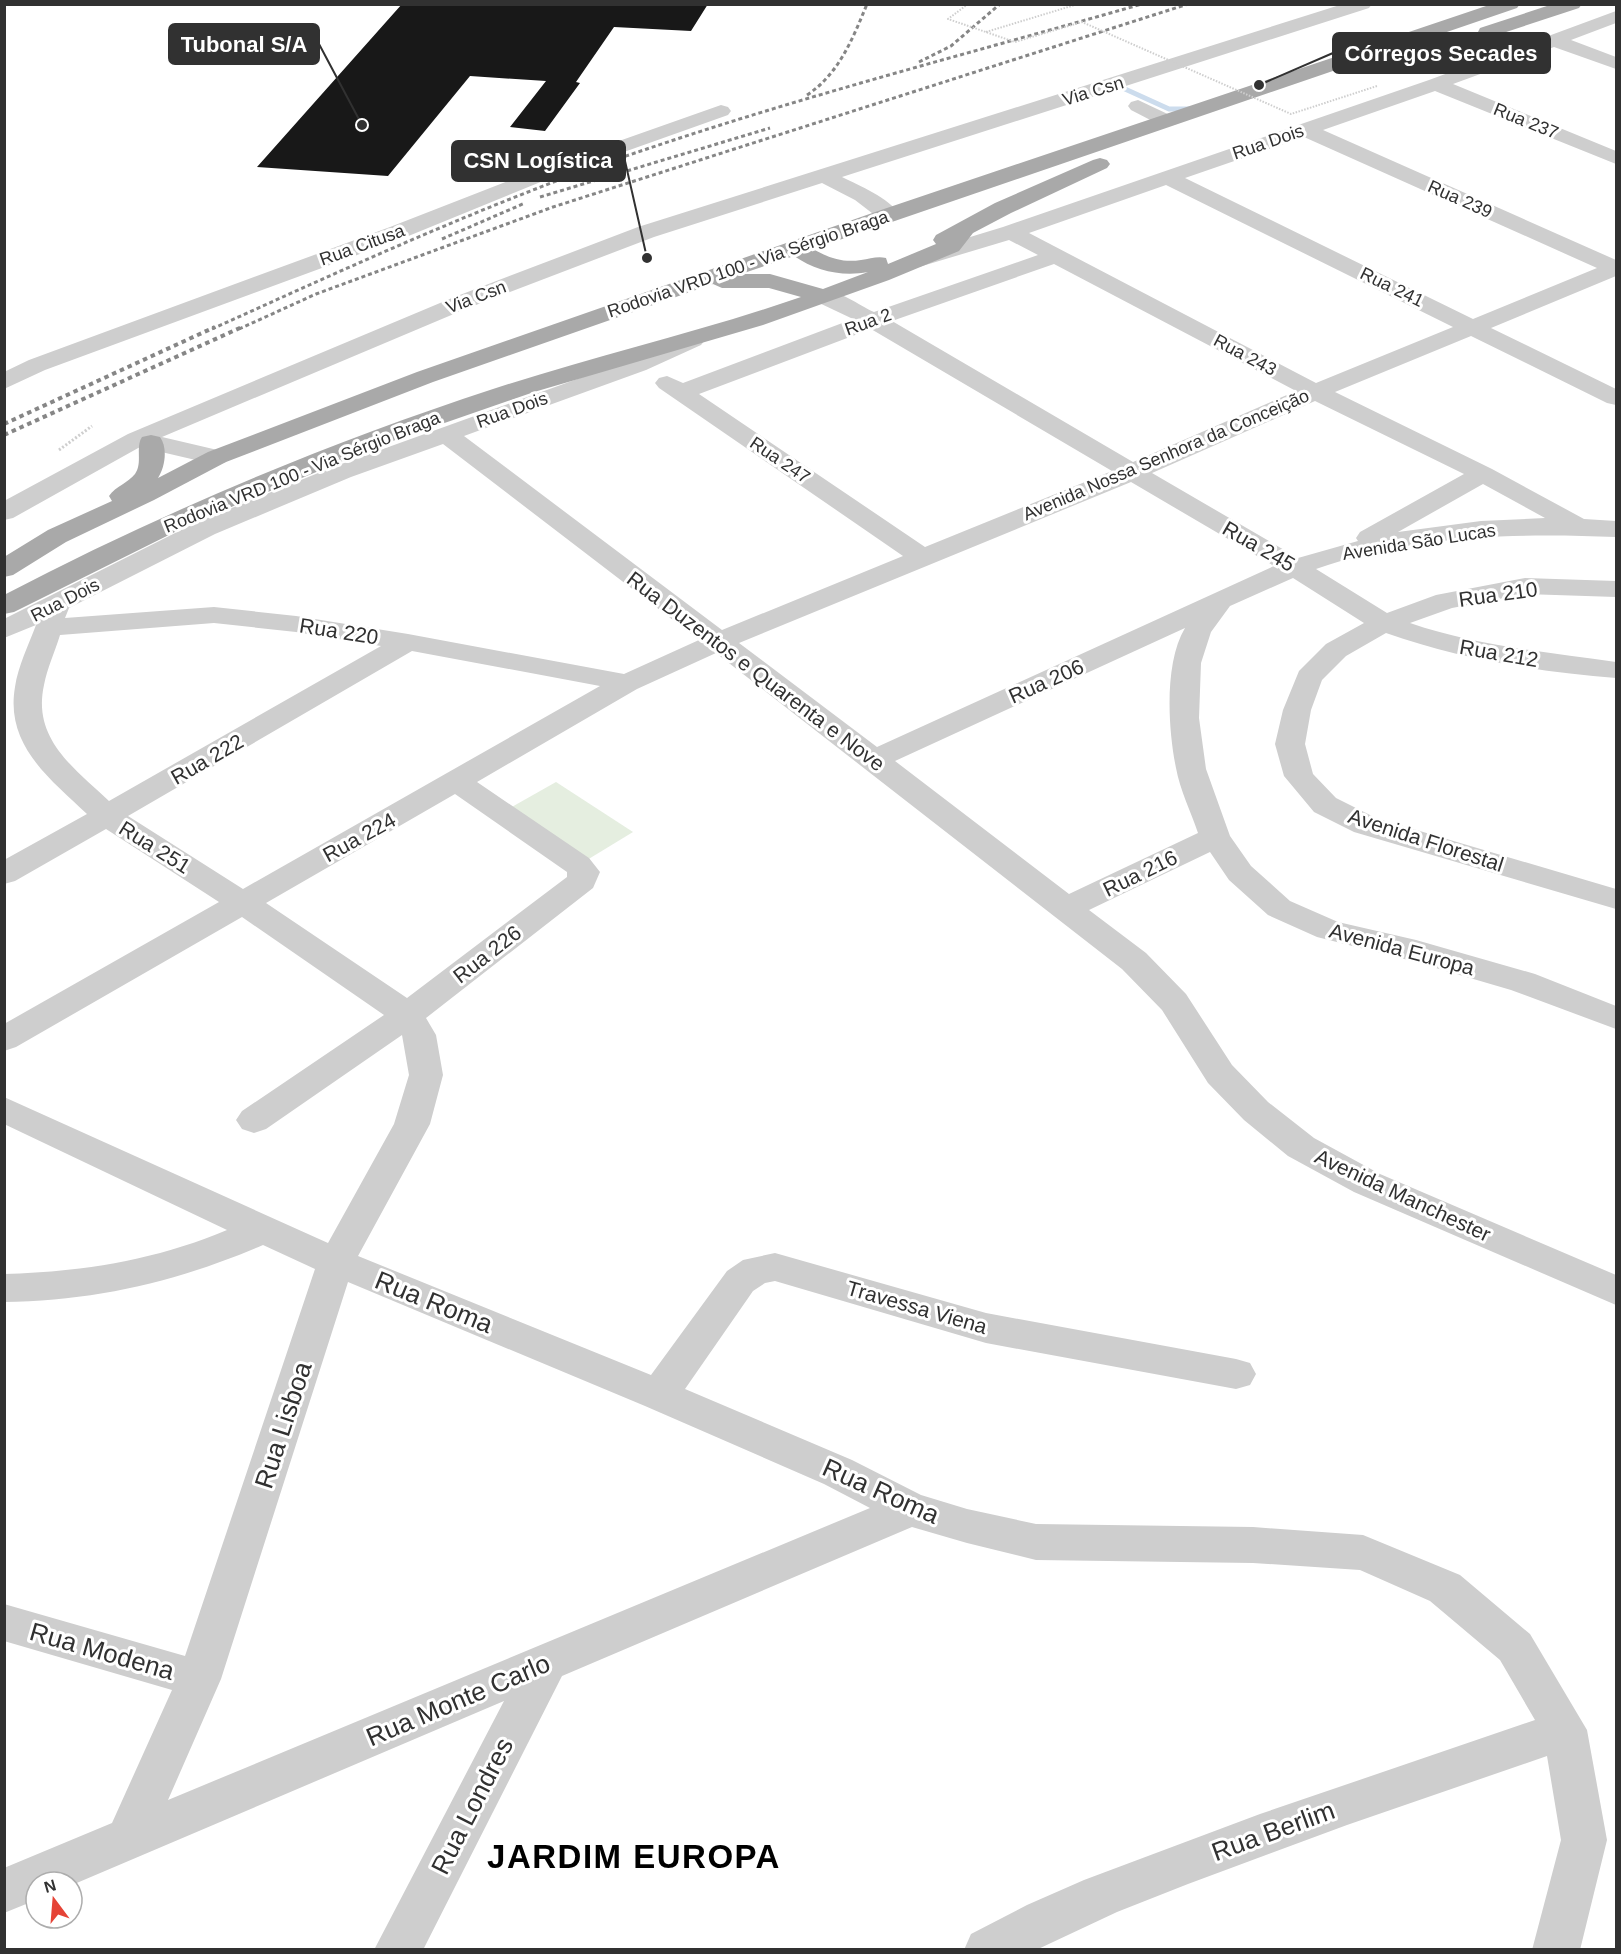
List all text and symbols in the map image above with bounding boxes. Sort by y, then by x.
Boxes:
callout: Tubonal S/A [169,24,319,64]
text: Tubonal S/A [181,32,307,57]
callout: Córregos Secades [1333,33,1550,73]
text: Córregos Secades [1344,41,1538,66]
street label: Via Csn [1060,72,1126,110]
street label: Rua 237 [1491,99,1561,143]
street label: Rua Dois [1230,120,1306,164]
callout: CSN Logística [452,141,625,181]
text: CSN Logística [463,148,613,173]
street label: Rua 239 [1425,176,1495,222]
street label: Rodovia VRD 100 - Via Sérgio Braga [605,206,892,322]
street label: Rua Citusa [317,220,408,270]
street label: Rua 241 [1357,263,1427,311]
street label: Via Csn [443,276,509,318]
street label: Rua 2 [842,304,894,340]
street label: Rua 243 [1210,330,1280,380]
street label: Avenida Nossa Senhora da Conceição [1020,385,1312,525]
street label: Rua Dois [474,388,550,432]
street label: Rodovia VRD 100 - Via Sérgio Braga [161,407,444,537]
street label: Rua 247 [746,433,814,487]
street label: Rua 245 [1219,516,1299,576]
street label: Avenida São Lucas [1341,520,1497,564]
street label: Rua Duzentos e Quarenta e Nove [623,567,889,775]
street label: Rua Dois [27,574,103,626]
street label: Rua 210 [1457,577,1539,611]
street label: Rua 220 [298,613,380,649]
street label: Rua 212 [1458,635,1540,671]
street label: Rua 206 [1005,654,1087,708]
street label: Rua 222 [167,729,247,789]
street label: Avenida Florestal [1345,804,1507,876]
street label: Rua 224 [319,808,400,866]
street label: Rua 251 [115,816,195,878]
street label: Rua 216 [1099,845,1181,901]
street label: Avenida Europa [1327,919,1477,979]
street label: Rua 226 [449,920,525,988]
street label: Avenida Manchester [1312,1144,1494,1246]
street label: Rua Roma [371,1265,498,1339]
street label: Travessa Viena [844,1276,990,1338]
street label: Rua Lisboa [248,1357,318,1492]
street label: Rua Roma [818,1452,944,1530]
street label: Rua Modena [26,1616,178,1686]
street label: Rua Monte Carlo [362,1648,554,1752]
street label: Rua Londres [425,1733,519,1879]
street label: Rua Berlim [1207,1795,1339,1867]
district label: JARDIM EUROPA [487,1838,781,1875]
north arrow [24,1870,84,1930]
text: N [42,1876,58,1896]

